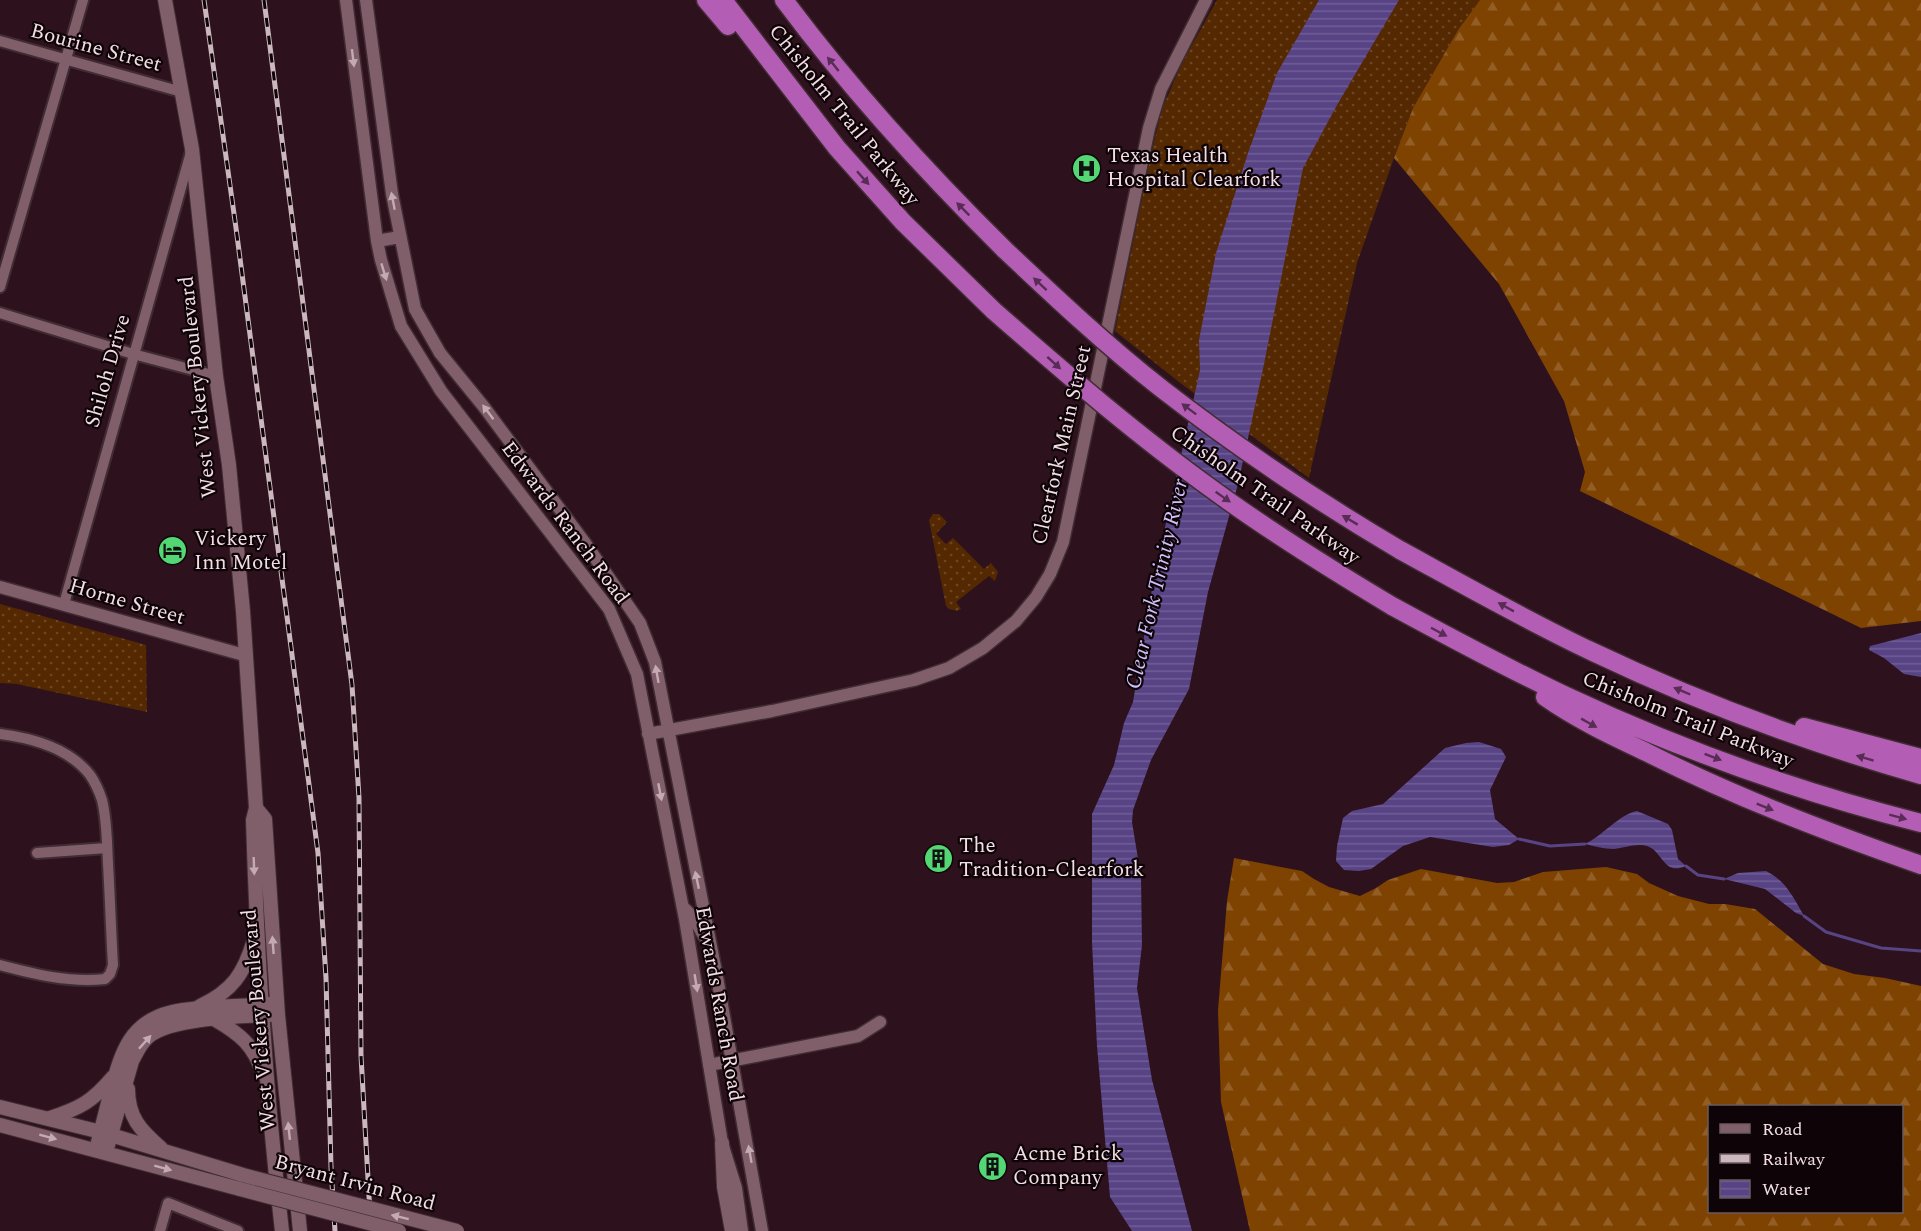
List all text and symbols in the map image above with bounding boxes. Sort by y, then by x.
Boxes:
street label: Bourine Street [27,15,165,81]
street label: Chisholm Trail Parkway [761,17,928,214]
one-way arrow [348,49,358,68]
one-way arrow [826,56,839,72]
place label: Texas Health Hospital Clearfork [1107,140,1281,196]
hospital icon: Texas Health Hospital Clearfork [1070,152,1102,184]
one-way arrow [856,170,870,185]
one-way arrow [388,191,397,210]
one-way arrow [957,202,971,216]
one-way arrow [380,263,389,281]
street label: West Vickery Boulevard [170,274,226,500]
one-way arrow [1033,277,1048,291]
street label: Shiloh Drive [77,311,139,431]
street label: Clearfork Main Street [1023,342,1101,548]
one-way arrow [1046,356,1061,370]
one-way arrow [482,404,494,420]
one-way arrow [1182,404,1197,416]
street label: Chisholm Trail Parkway [1163,417,1367,573]
street label: Edwards Ranch Road [493,435,637,611]
water label: Clear Fork Trinity River [1117,475,1197,692]
one-way arrow [1214,491,1230,503]
one-way arrow [1342,514,1358,525]
place label: Vickery Inn Motel [194,523,287,579]
hotel icon: Vickery Inn Motel [157,535,189,567]
street label: Horne Street [65,570,189,634]
one-way arrow [1497,602,1514,612]
one-way arrow [1431,627,1448,637]
street label: Chisholm Trail Parkway [1577,663,1800,777]
one-way arrow [652,664,661,683]
one-way arrow [1673,686,1691,695]
one-way arrow [1581,717,1597,728]
one-way arrow [1704,753,1722,763]
one-way arrow [1856,753,1874,763]
one-way arrow [656,782,665,801]
one-way arrow [1756,802,1774,812]
one-way arrow [1889,813,1908,823]
place label: The Tradition-Clearfork [959,830,1144,886]
building icon: The Tradition-Clearfork [922,842,954,874]
one-way arrow [249,856,259,875]
one-way arrow [692,870,701,889]
street label: Edwards Ranch Road [686,904,752,1104]
street label: West Vickery Boulevard [233,907,285,1133]
one-way arrow [268,935,278,954]
one-way arrow [691,974,700,993]
one-way arrow [138,1034,152,1049]
legend [1708,1105,1903,1213]
text: Road [1762,1116,1803,1143]
one-way arrow [284,1121,294,1140]
one-way arrow [39,1132,57,1142]
place label: Acme Brick Company [1013,1138,1123,1194]
one-way arrow [745,1144,754,1163]
street label: Bryant Irvin Road [271,1146,439,1220]
text: Railway [1762,1146,1826,1173]
building icon: Acme Brick Company [976,1150,1008,1182]
one-way arrow [154,1164,172,1173]
text: Water [1762,1176,1810,1203]
one-way arrow [391,1211,409,1221]

